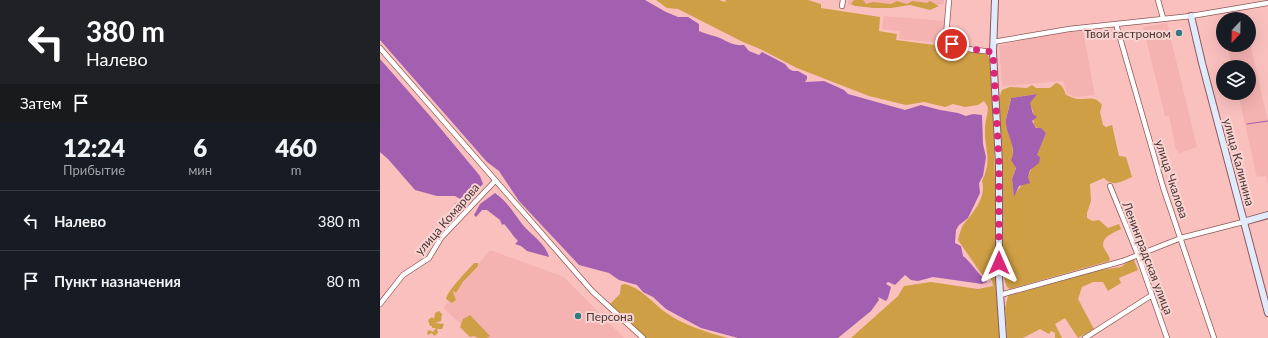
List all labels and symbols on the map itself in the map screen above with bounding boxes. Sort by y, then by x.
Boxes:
north arrow [1216,12,1256,52]
place label: Твой гастроном [1084,26,1171,41]
pin [935,27,969,61]
marker: Твой гастроном [1174,28,1184,38]
street label: улица Калинина [1220,117,1258,207]
street label: улица Чкалова [1152,138,1192,220]
street label: улица Комарова [412,180,482,258]
street label: Ленинградская улица [1119,198,1176,317]
position arrow [978,242,1020,284]
place label: Персона [586,309,633,324]
marker: Персона [573,311,583,321]

